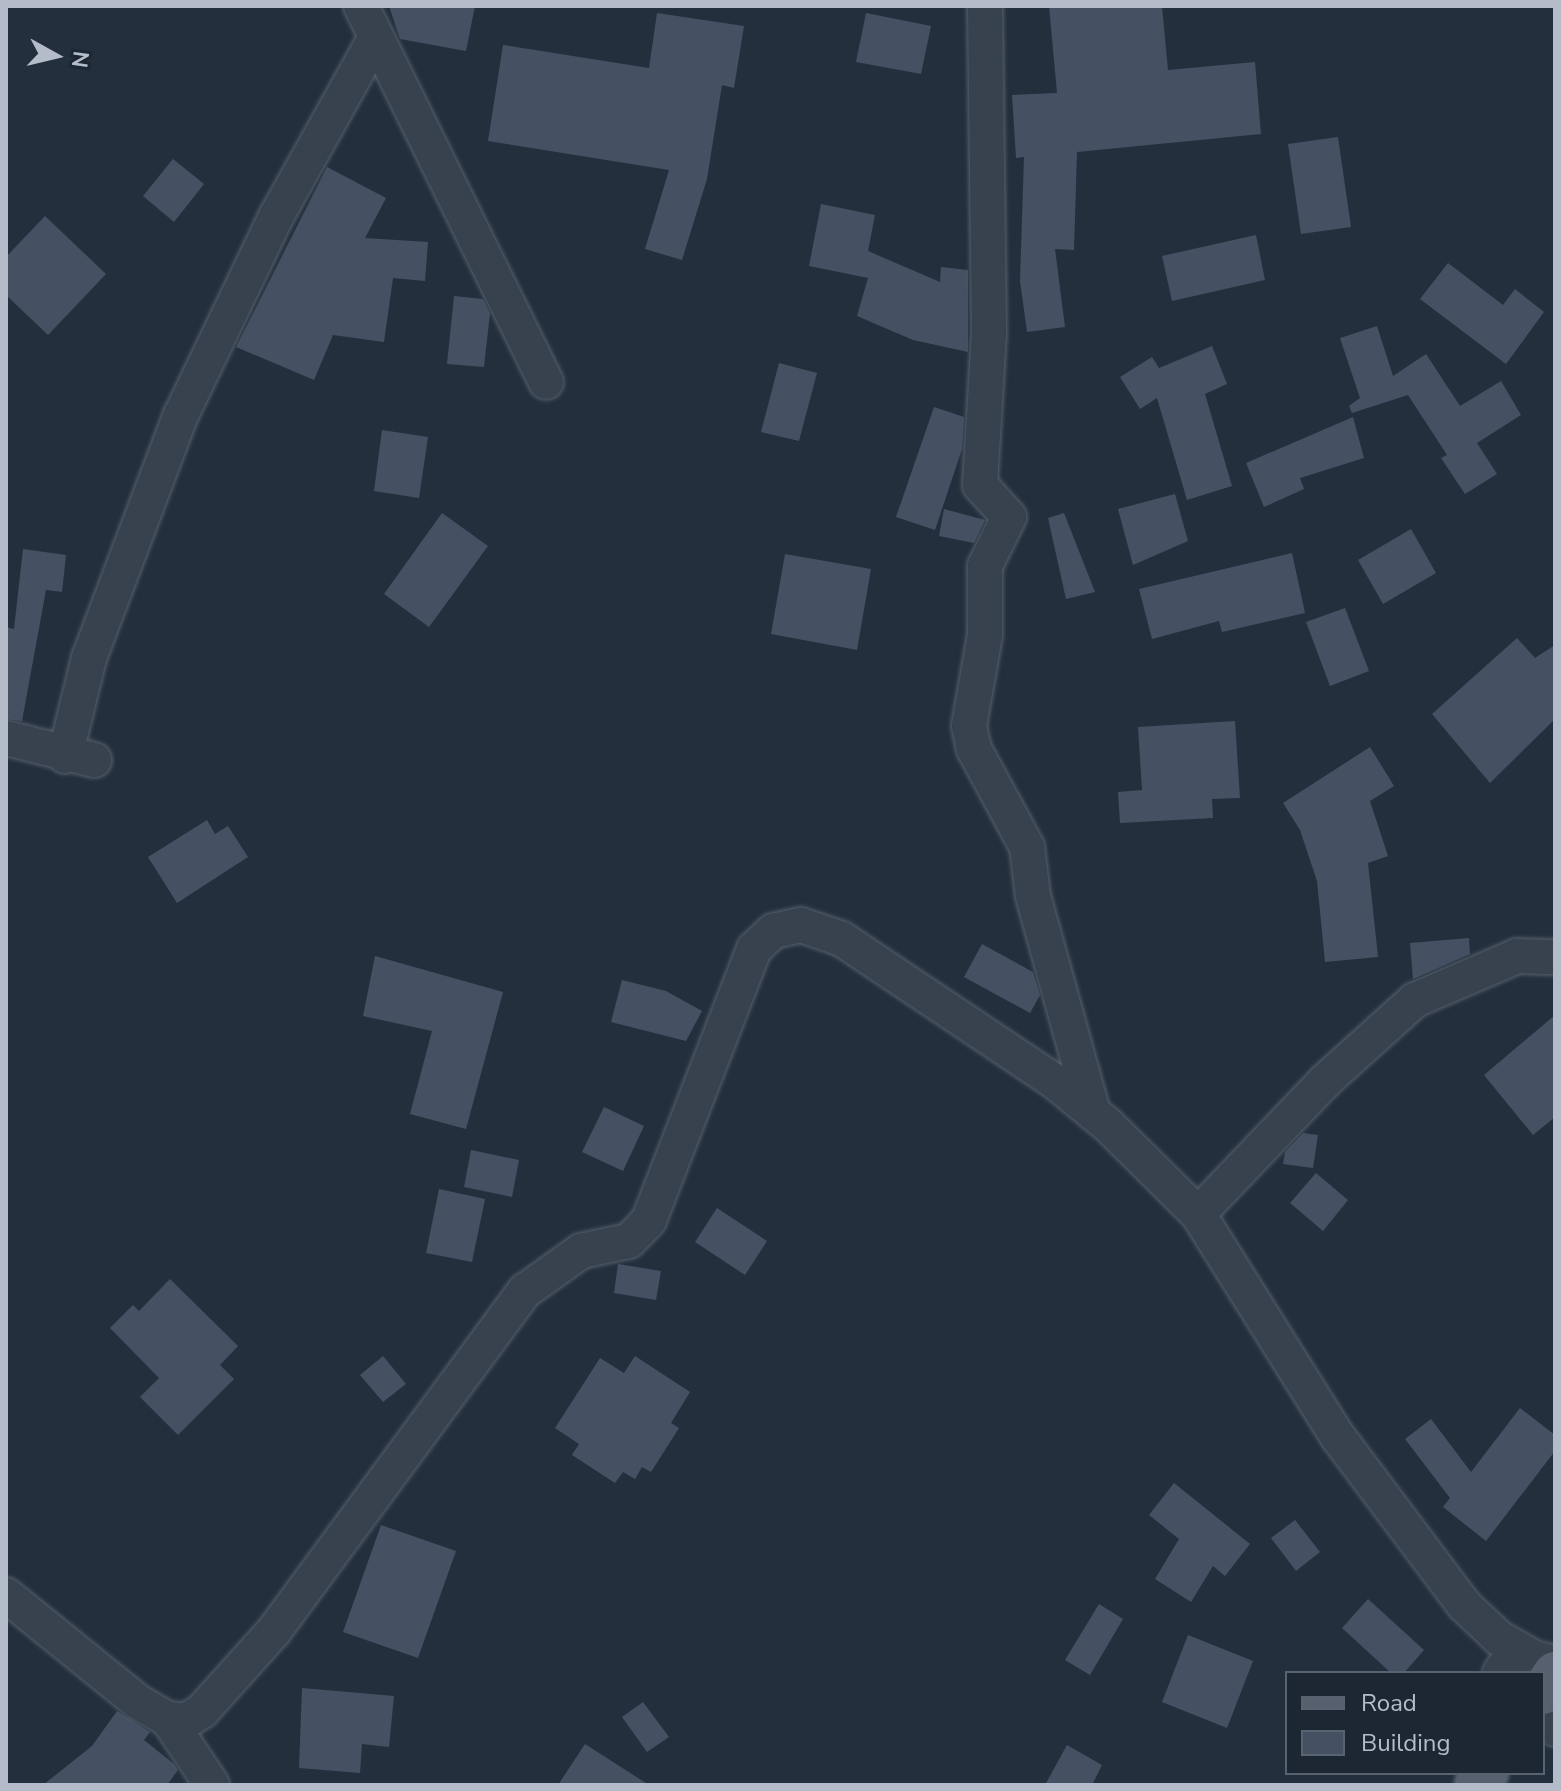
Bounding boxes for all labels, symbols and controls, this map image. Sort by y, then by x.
north arrow [16,16,96,96]
text: N [64,49,96,70]
legend [1285,1671,1545,1775]
text: Road [1361,1687,1417,1719]
text: Building [1361,1727,1451,1759]

